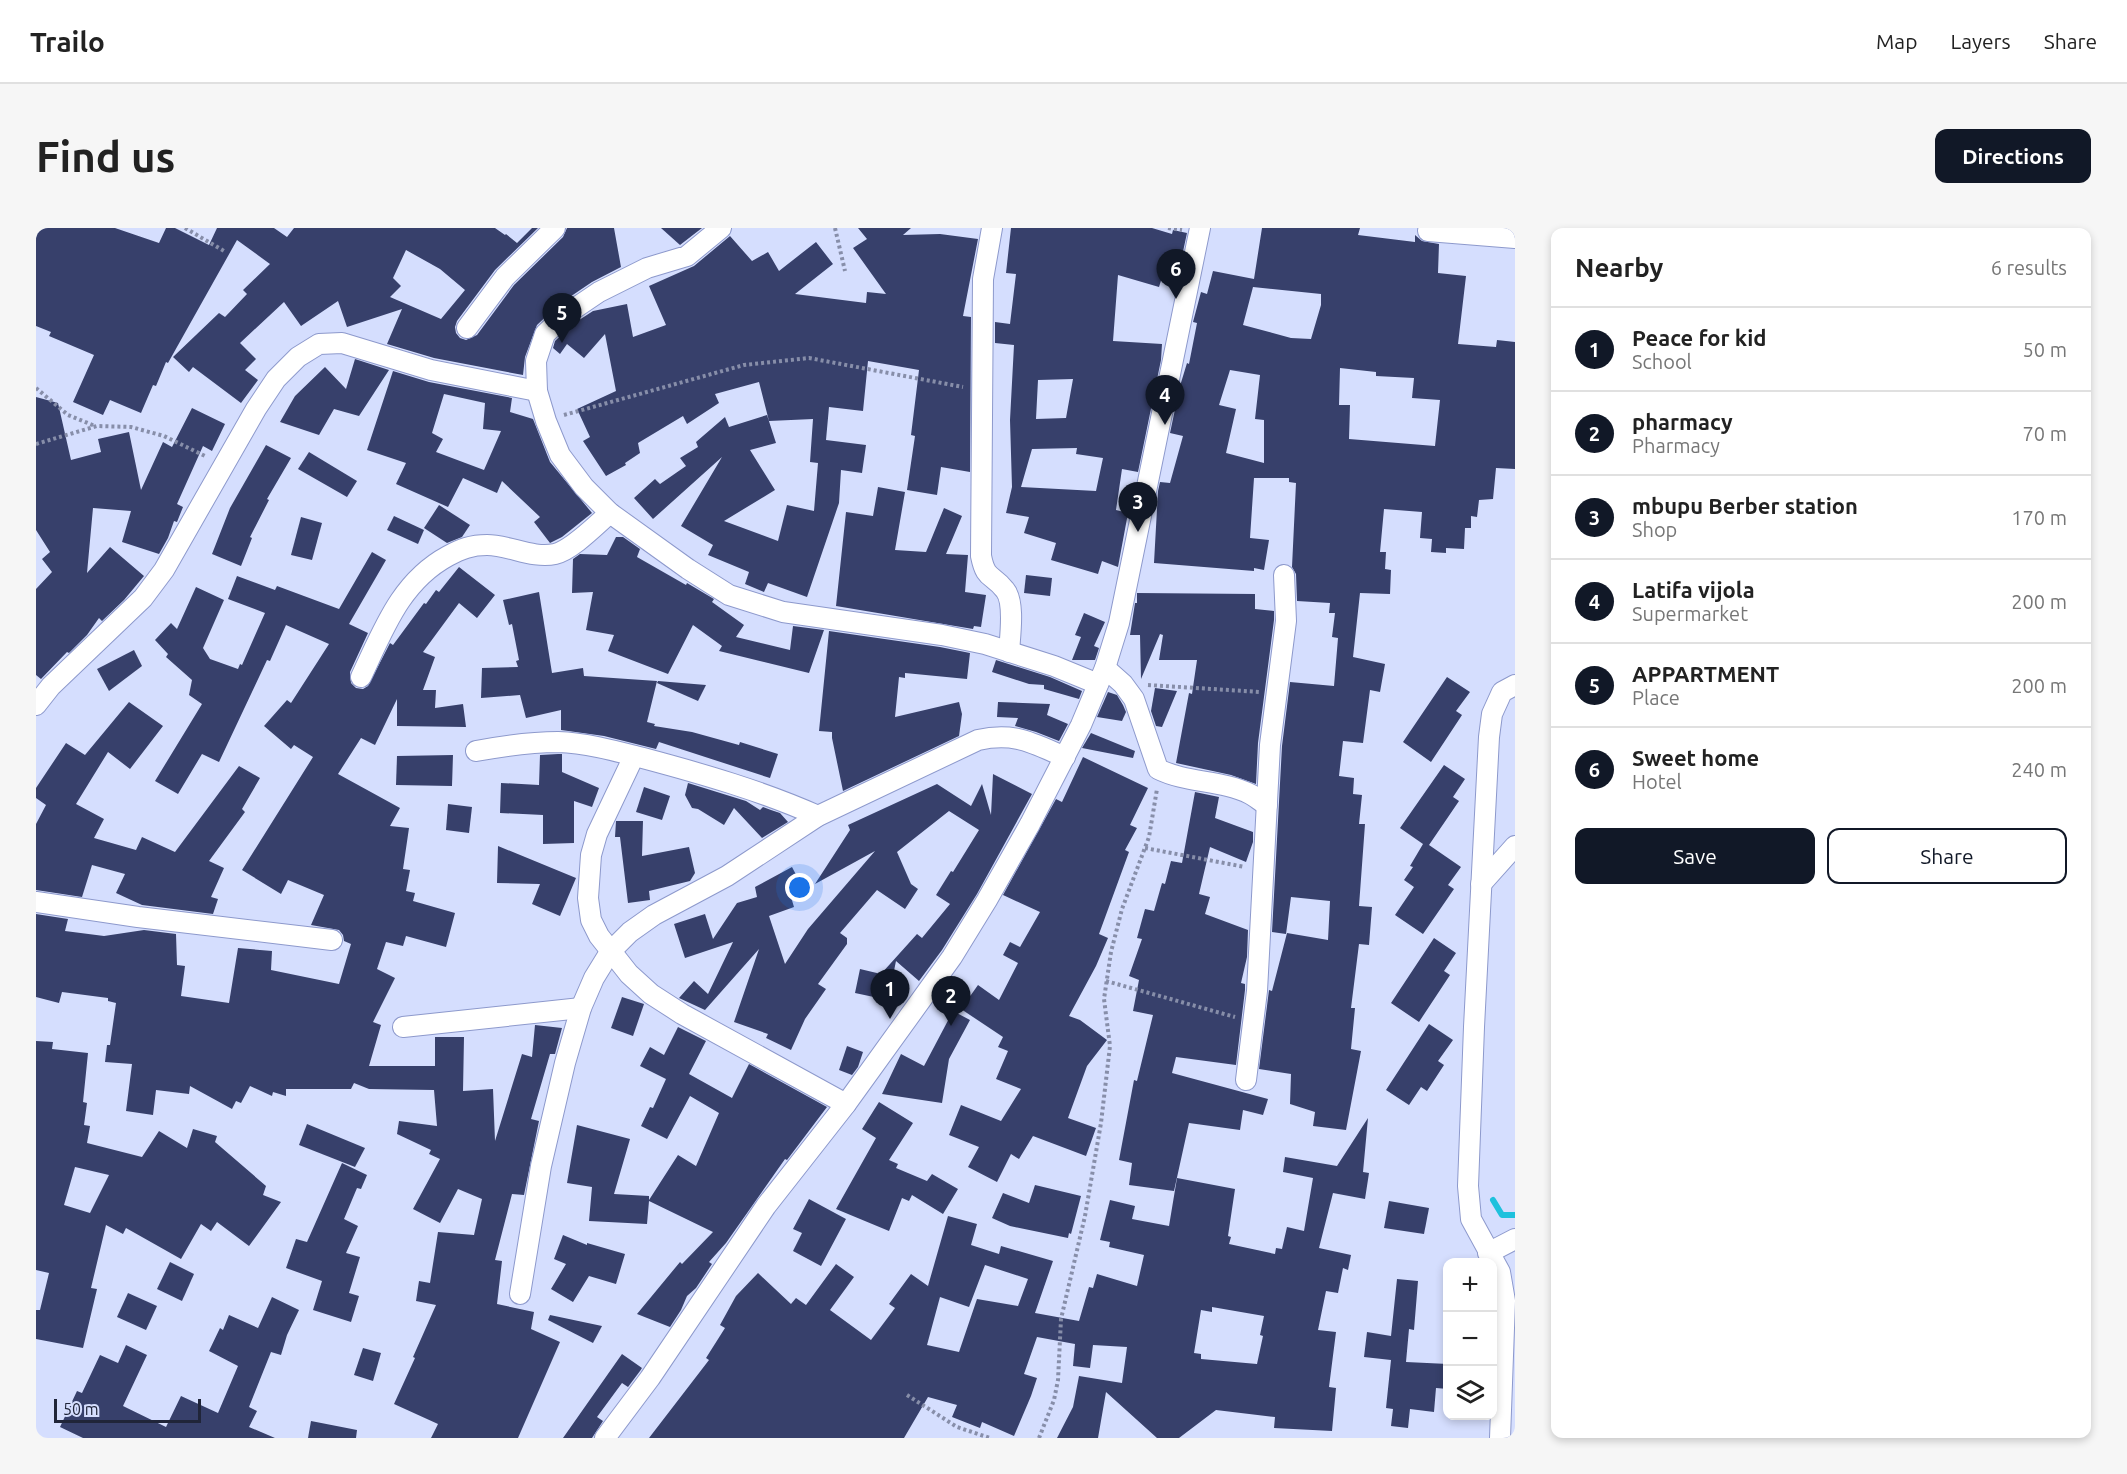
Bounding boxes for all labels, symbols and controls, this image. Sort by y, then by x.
text: Trailo [30,26,105,57]
text: Map [1876,29,1917,53]
text: Layers [1950,29,2011,53]
text: Share [2044,29,2097,53]
button: Directions [1935,129,2091,183]
text: Find us [36,133,175,180]
pin: 6 [1156,250,1196,299]
text: Nearby [1575,253,1663,282]
text: 6 results [1991,256,2067,279]
pin: 5 [542,294,582,343]
text: Peace for kid [1632,325,1767,350]
text: 1 [1589,338,1600,361]
text: 50 m [2023,338,2067,361]
text: School [1632,350,1692,373]
pin: 4 [1146,376,1184,425]
text: pharmacy [1632,409,1733,434]
text: 2 [1589,422,1600,445]
text: 70 m [2023,422,2067,445]
text: Pharmacy [1632,434,1720,457]
pin: 3 [1118,482,1158,532]
text: mbupu Berber station [1632,493,1858,518]
text: 3 [1589,506,1600,529]
text: 170 m [2011,506,2067,529]
text: Shop [1632,518,1677,541]
text: Latifa vijola [1632,577,1755,602]
text: 4 [1589,590,1600,613]
text: 200 m [2011,590,2067,613]
text: Supermarket [1632,602,1748,625]
text: APPARTMENT [1632,661,1779,686]
text: 5 [1589,674,1600,697]
text: 200 m [2011,674,2067,697]
text: Place [1632,686,1680,709]
text: Sweet home [1632,745,1759,770]
text: 6 [1589,758,1600,781]
text: 240 m [2011,758,2067,781]
text: Hotel [1632,770,1682,793]
button: Save [1575,828,1815,884]
button: Share [1827,828,2067,884]
your location [785,873,814,902]
pin: 1 [870,970,910,1019]
pin: 2 [932,976,970,1026]
map controls [1443,1258,1497,1420]
button: + [1443,1258,1497,1312]
button: − [1443,1312,1497,1366]
button: layers [1443,1366,1497,1420]
scale bar [54,1396,201,1424]
text: 50 m [63,1400,99,1418]

